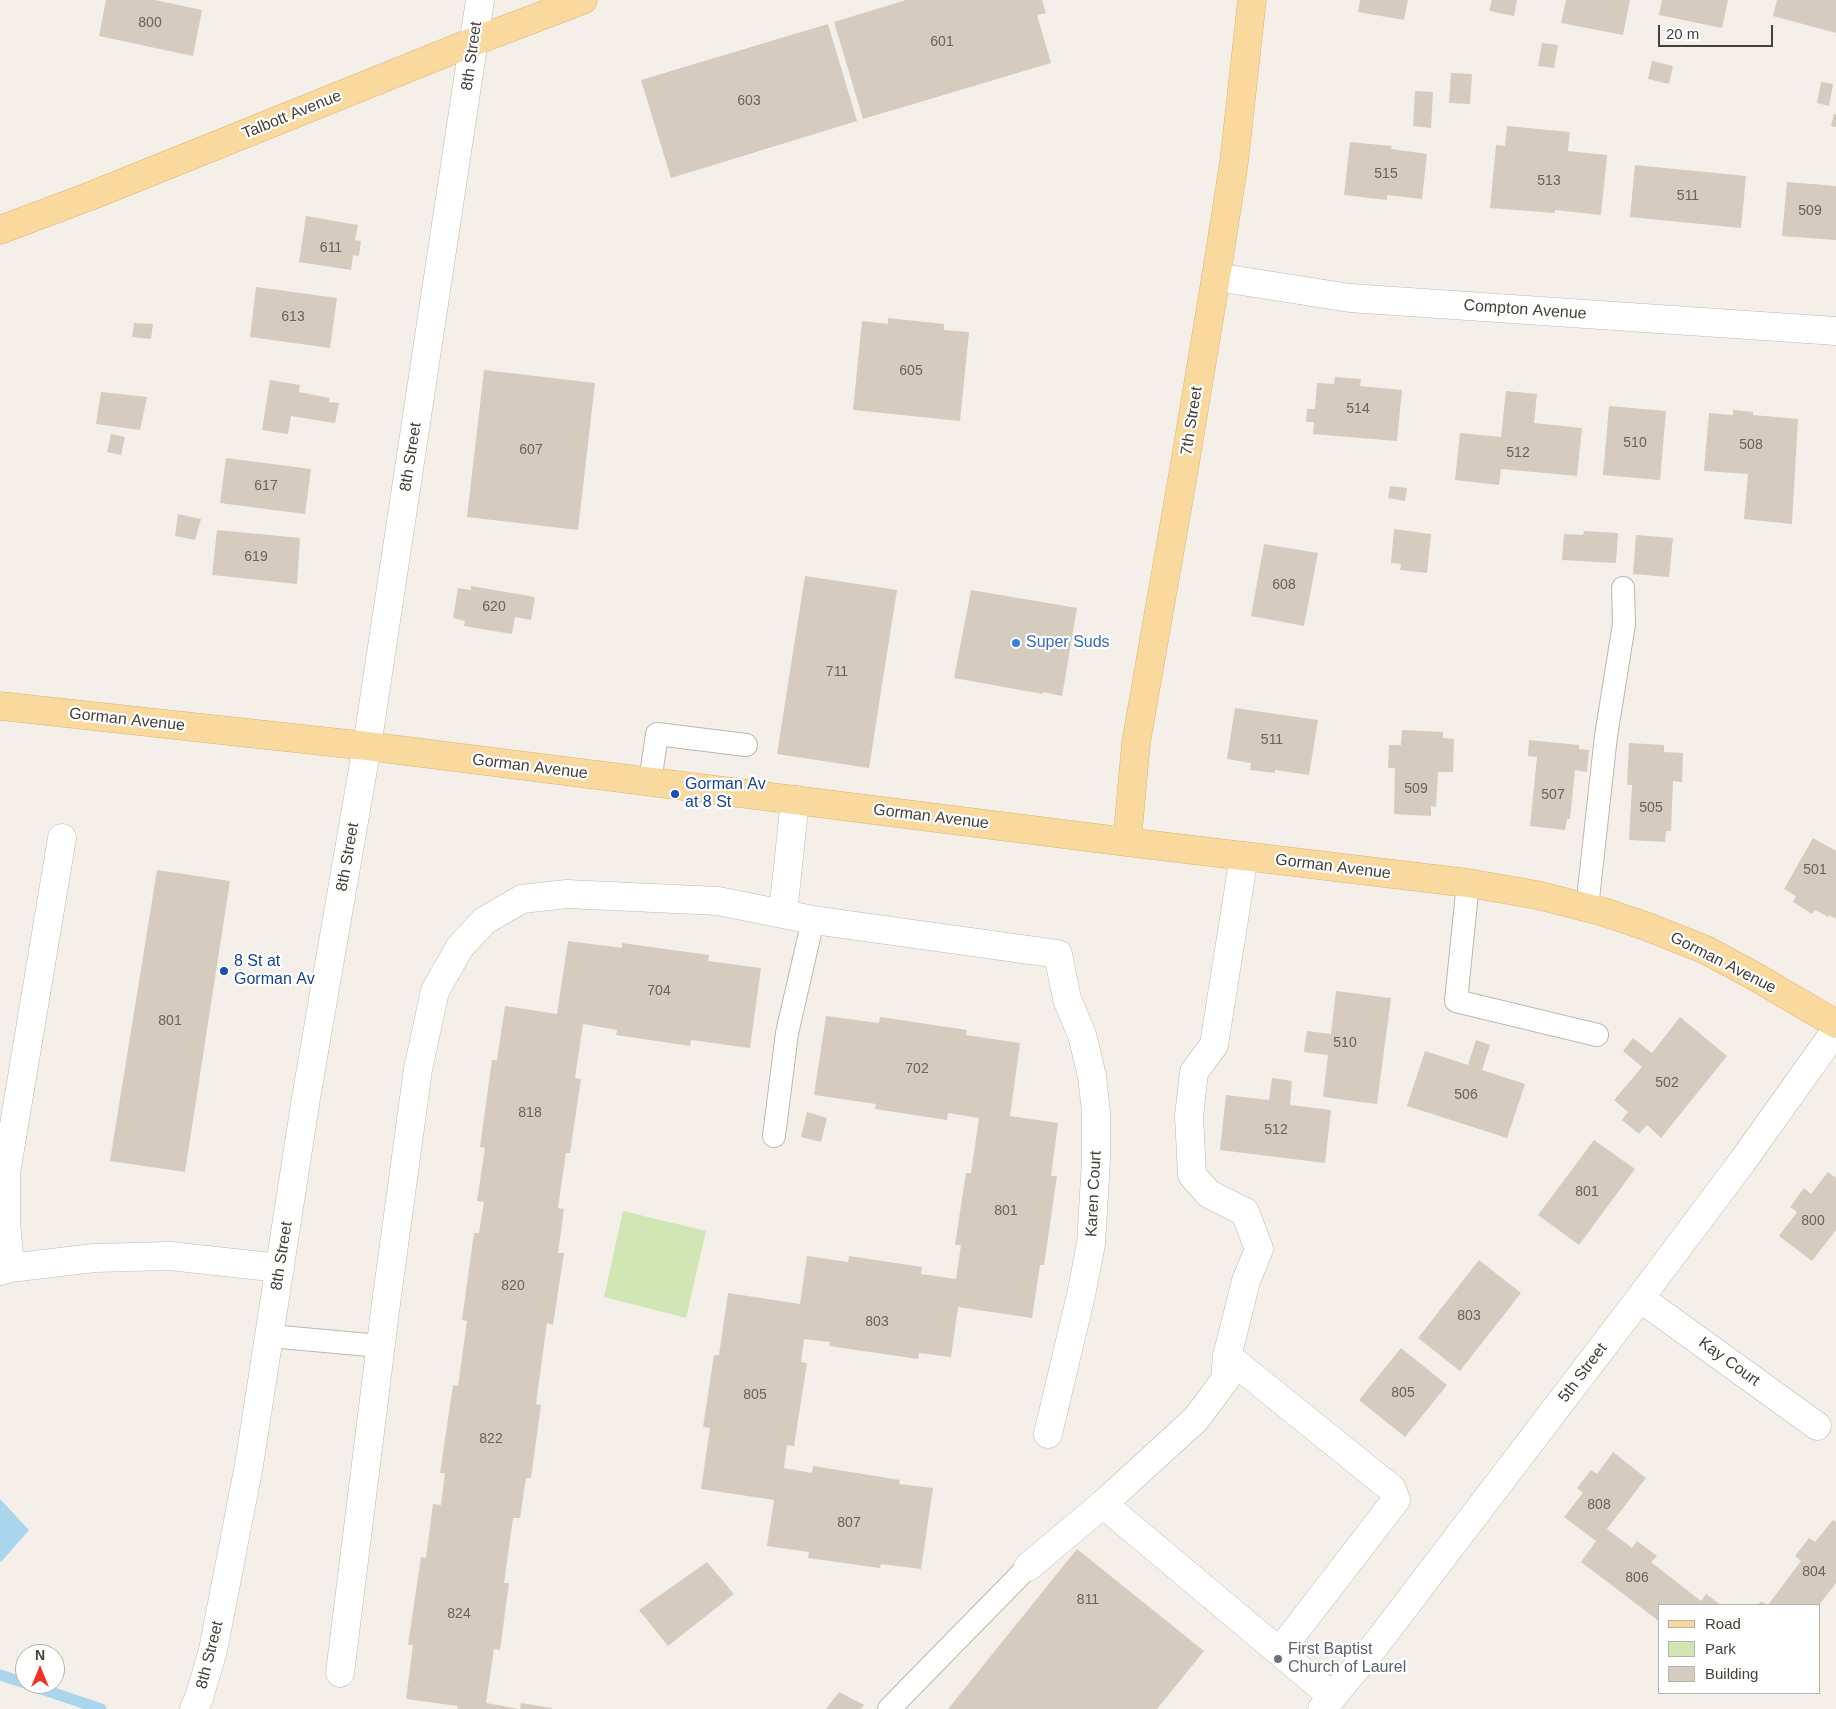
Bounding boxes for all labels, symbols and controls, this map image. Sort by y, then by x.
house number: 800 [138,15,162,31]
scale bar [1661,15,1776,47]
street label: 8th Street [458,20,486,92]
text: 20 m [1666,25,1699,42]
house number: 601 [930,34,954,50]
street label: Talbott Avenue [239,86,345,144]
house number: 603 [737,93,761,109]
house number: 515 [1374,166,1398,182]
house number: 513 [1537,173,1561,189]
house number: 511 [1677,188,1699,204]
house number: 509 [1798,203,1822,219]
house number: 611 [320,240,342,256]
street label: Compton Avenue [1463,296,1587,324]
house number: 613 [281,309,305,325]
house number: 605 [899,363,923,379]
street label: 7th Street [1177,385,1207,457]
house number: 514 [1346,401,1370,417]
street label: 8th Street [396,421,426,493]
house number: 510 [1623,435,1647,451]
house number: 508 [1739,437,1763,453]
house number: 607 [519,442,543,458]
house number: 512 [1506,445,1530,461]
house number: 617 [254,478,278,494]
house number: 619 [244,549,268,565]
house number: 608 [1272,577,1296,593]
house number: 620 [482,599,506,615]
place label: Super Suds [1026,633,1110,653]
marker: Super Suds [1010,637,1022,649]
house number: 711 [826,664,848,680]
street label: Gorman Avenue [68,704,186,736]
house number: 511 [1261,732,1283,748]
street label: Gorman Avenue [471,750,589,784]
place label: Gorman Av at 8 St [685,775,766,813]
house number: 509 [1404,781,1428,797]
house number: 507 [1541,787,1565,803]
marker: Gorman Av at 8 St [669,788,681,800]
street label: Gorman Avenue [872,800,990,834]
house number: 505 [1639,800,1663,816]
street label: 8th Street [333,821,363,893]
street label: Gorman Avenue [1274,850,1392,884]
house number: 501 [1803,862,1827,878]
street label: Gorman Avenue [1667,928,1779,998]
place label: 8 St at Gorman Av [234,952,315,990]
marker: 8 St at Gorman Av [218,965,230,977]
house number: 704 [647,983,671,999]
house number: 801 [158,1013,182,1029]
house number: 510 [1333,1035,1357,1051]
house number: 702 [905,1061,929,1077]
house number: 502 [1655,1075,1679,1091]
house number: 506 [1454,1087,1478,1103]
house number: 818 [518,1105,542,1121]
house number: 512 [1264,1122,1288,1138]
street label: Karen Court [1082,1150,1106,1238]
house number: 801 [1575,1184,1599,1200]
house number: 801 [994,1203,1018,1219]
house number: 800 [1801,1213,1825,1229]
street label: 8th Street [267,1220,297,1292]
house number: 820 [501,1278,525,1294]
house number: 803 [1457,1308,1481,1324]
house number: 803 [865,1314,889,1330]
street label: Kay Court [1695,1333,1763,1391]
street label: 5th Street [1554,1340,1612,1406]
house number: 805 [1391,1385,1415,1401]
house number: 805 [743,1387,767,1403]
house number: 822 [479,1431,503,1447]
house number: 808 [1587,1497,1611,1513]
house number: 807 [837,1515,861,1531]
house number: 804 [1802,1564,1826,1580]
house number: 806 [1625,1570,1649,1586]
house number: 811 [1077,1592,1099,1608]
legend [1658,1604,1821,1694]
house number: 824 [447,1606,471,1622]
text: Road [1705,1615,1741,1632]
street label: 8th Street [192,1619,228,1691]
place label: First Baptist Church of Laurel [1288,1640,1406,1678]
text: Park [1705,1640,1736,1657]
north arrow [15,1644,65,1694]
text: N [35,1647,45,1663]
marker: First Baptist Church of Laurel [1272,1653,1284,1665]
text: Building [1705,1665,1758,1682]

